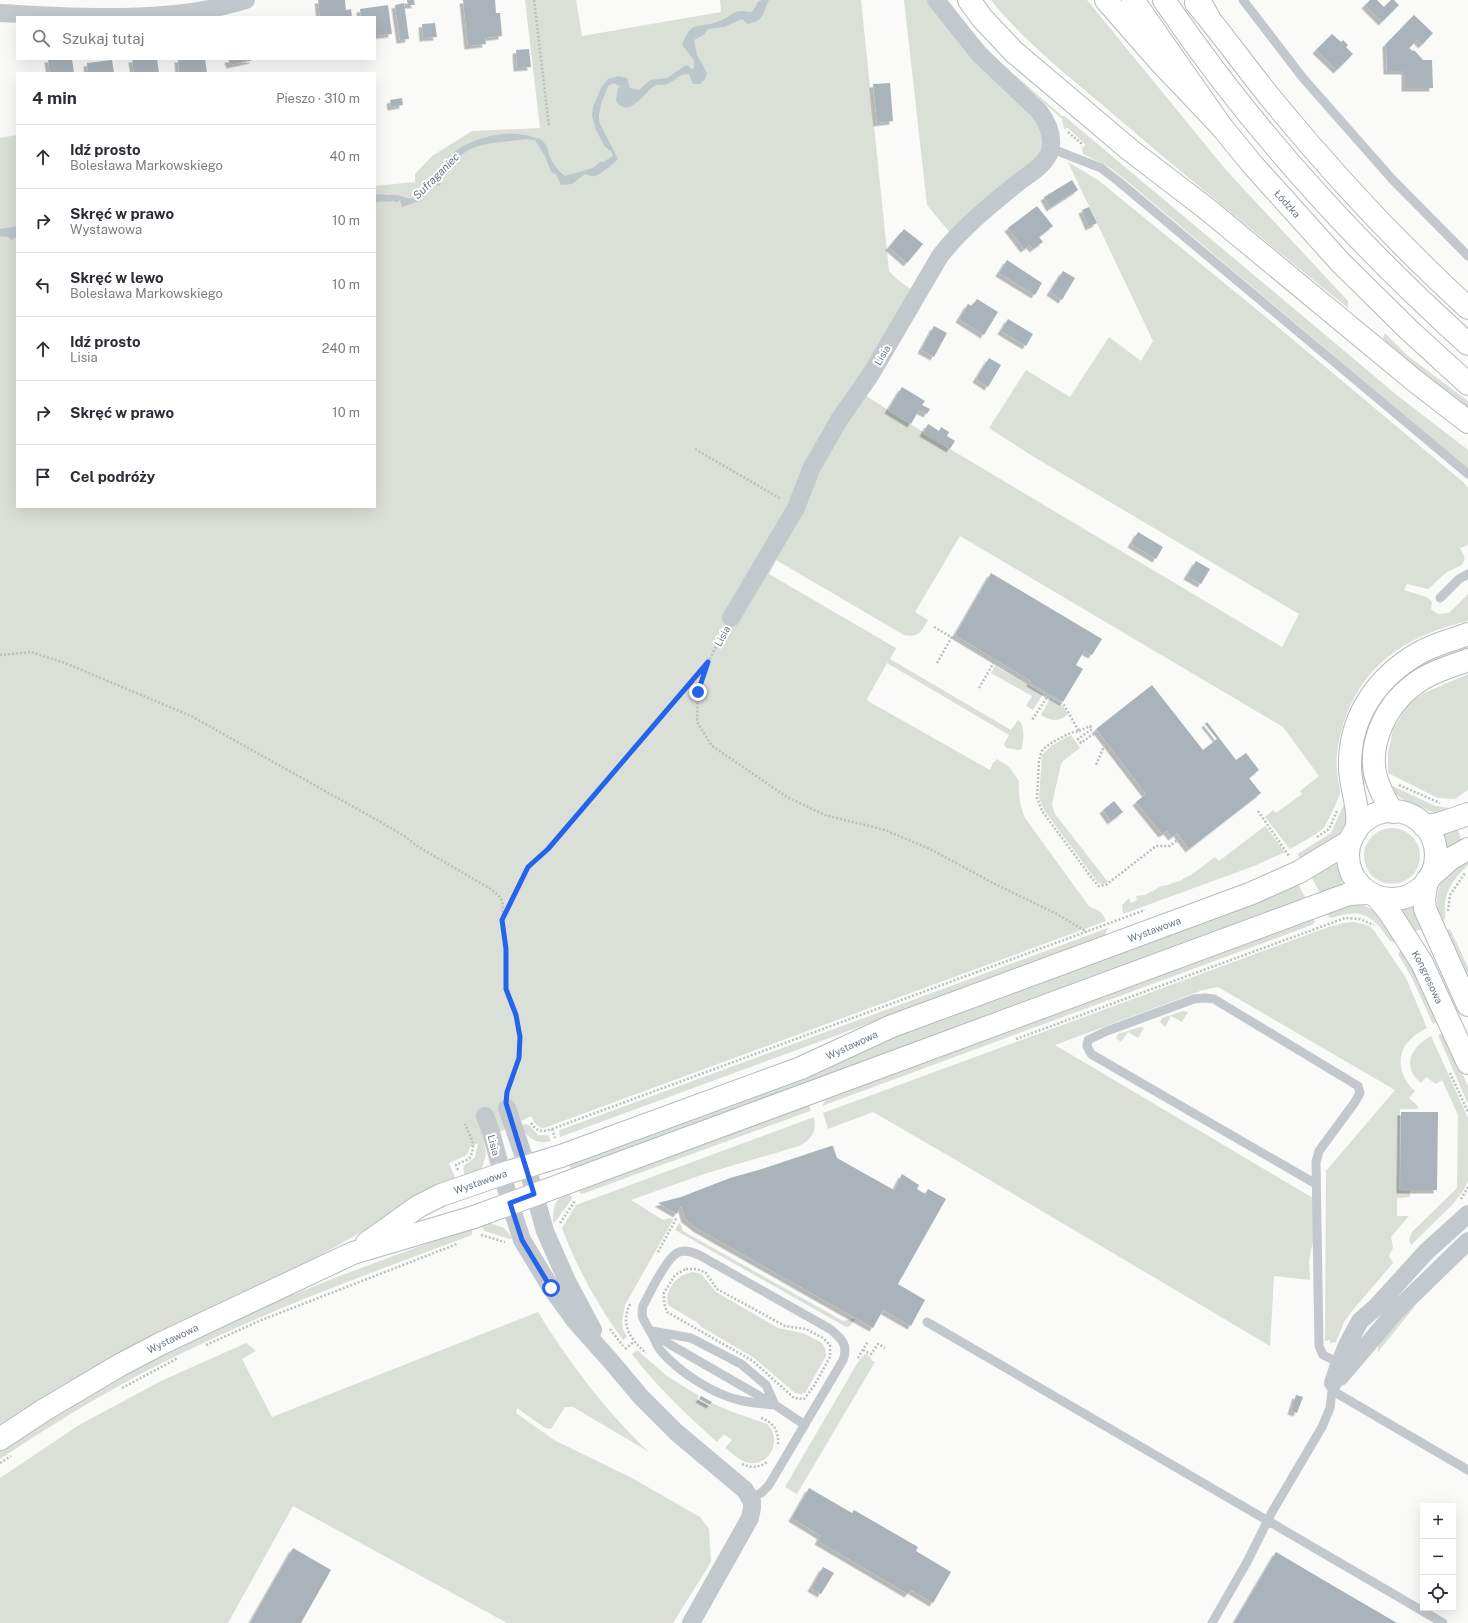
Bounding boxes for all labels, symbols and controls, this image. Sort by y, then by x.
search box [16,16,376,60]
icon: search [30,27,52,49]
text: Szukaj tutaj [62,30,145,47]
text: 4 min [32,88,77,108]
text: Pieszo · 310 m [276,91,360,106]
text: Idź prosto [70,141,141,158]
icon: ahead [32,146,54,168]
text: 40 m [329,149,360,164]
water label: Sufraganiec [410,150,462,202]
text: Bolesława Markowskiego [70,158,223,173]
street label: Łódzka [1272,187,1303,220]
text: Skręć w prawo [70,205,174,222]
icon: right [32,210,54,232]
text: 10 m [332,213,360,228]
text: Wystawowa [70,222,142,237]
text: Skręć w lewo [70,269,164,286]
icon: left [32,274,54,296]
text: 10 m [332,277,360,292]
text: Bolesława Markowskiego [70,286,223,301]
text: Idź prosto [70,333,141,350]
icon: ahead [32,338,54,360]
text: 240 m [322,341,360,356]
street label: Lisia [871,343,893,367]
text: Lisia [70,350,98,365]
icon: right [32,402,54,424]
text: Skręć w prawo [70,404,174,421]
text: 10 m [332,405,360,420]
icon: arrive [32,466,54,488]
text: Cel podróży [70,468,155,485]
street label: Lisia [712,624,732,648]
route end [689,683,707,701]
street label: Wystawowa [1126,914,1182,944]
street label: Kongresowa [1410,948,1446,1005]
street label: Wystawowa [824,1028,879,1062]
street label: Lisia [485,1133,503,1157]
street label: Wystawowa [452,1167,508,1196]
route start [542,1279,560,1297]
street label: Wystawowa [145,1321,200,1356]
map controls [1420,1503,1456,1611]
button: + [1420,1503,1456,1539]
button: − [1420,1539,1456,1575]
button: locate [1420,1575,1456,1611]

